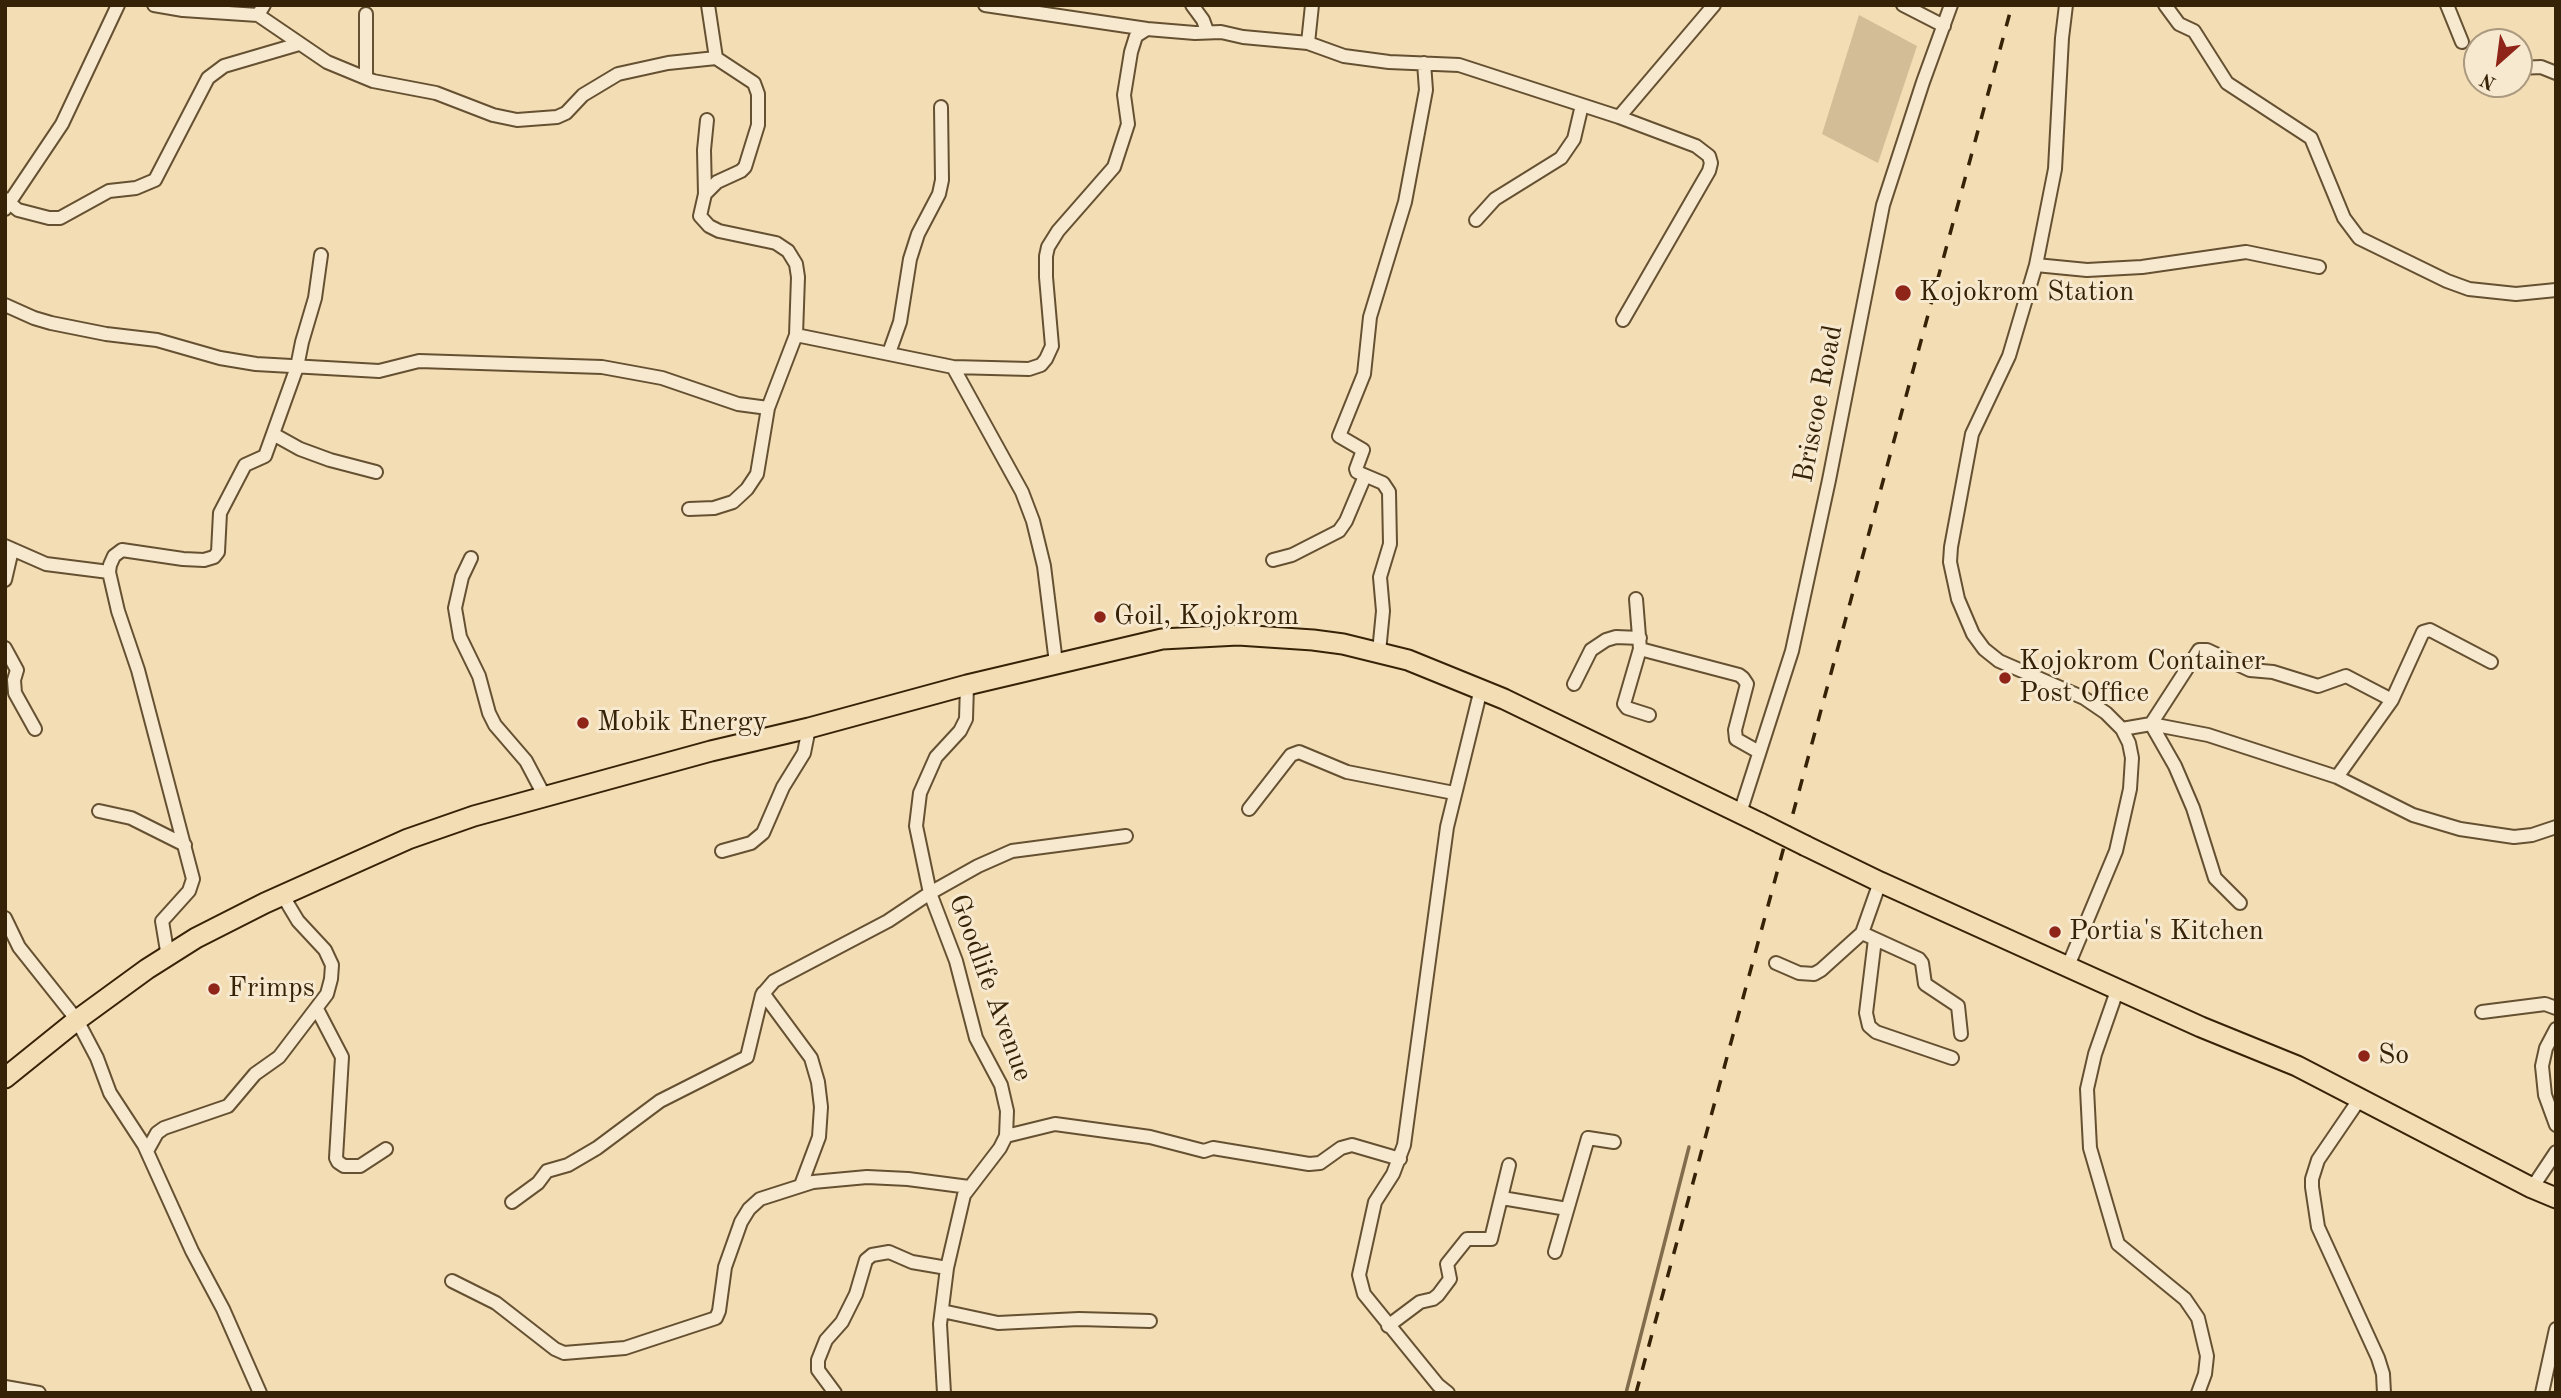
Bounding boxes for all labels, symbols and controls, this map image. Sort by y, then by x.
north arrow [2463,28,2533,98]
text: N [2478,68,2500,92]
place label: Kojokrom Station [1919,276,2134,310]
marker: Kojokrom Station [1893,283,1913,303]
street label: Briscoe Road [1787,322,1851,486]
place label: Goil, Kojokrom [1114,600,1299,634]
marker: Goil, Kojokrom [1092,609,1108,625]
place label: Kojokrom Container Post Office [2019,645,2265,711]
marker: Kojokrom Container Post Office [1997,670,2013,686]
place label: Mobik Energy [597,706,767,740]
marker: Mobik Energy [575,715,591,731]
street label: Goodlife Avenue [941,890,1039,1086]
place label: Portia's Kitchen [2069,915,2264,949]
marker: Portia's Kitchen [2047,924,2063,940]
place label: Frimps [228,972,315,1006]
marker: Frimps [206,981,222,997]
place label: So [2378,1039,2409,1073]
marker: So [2356,1048,2372,1064]

